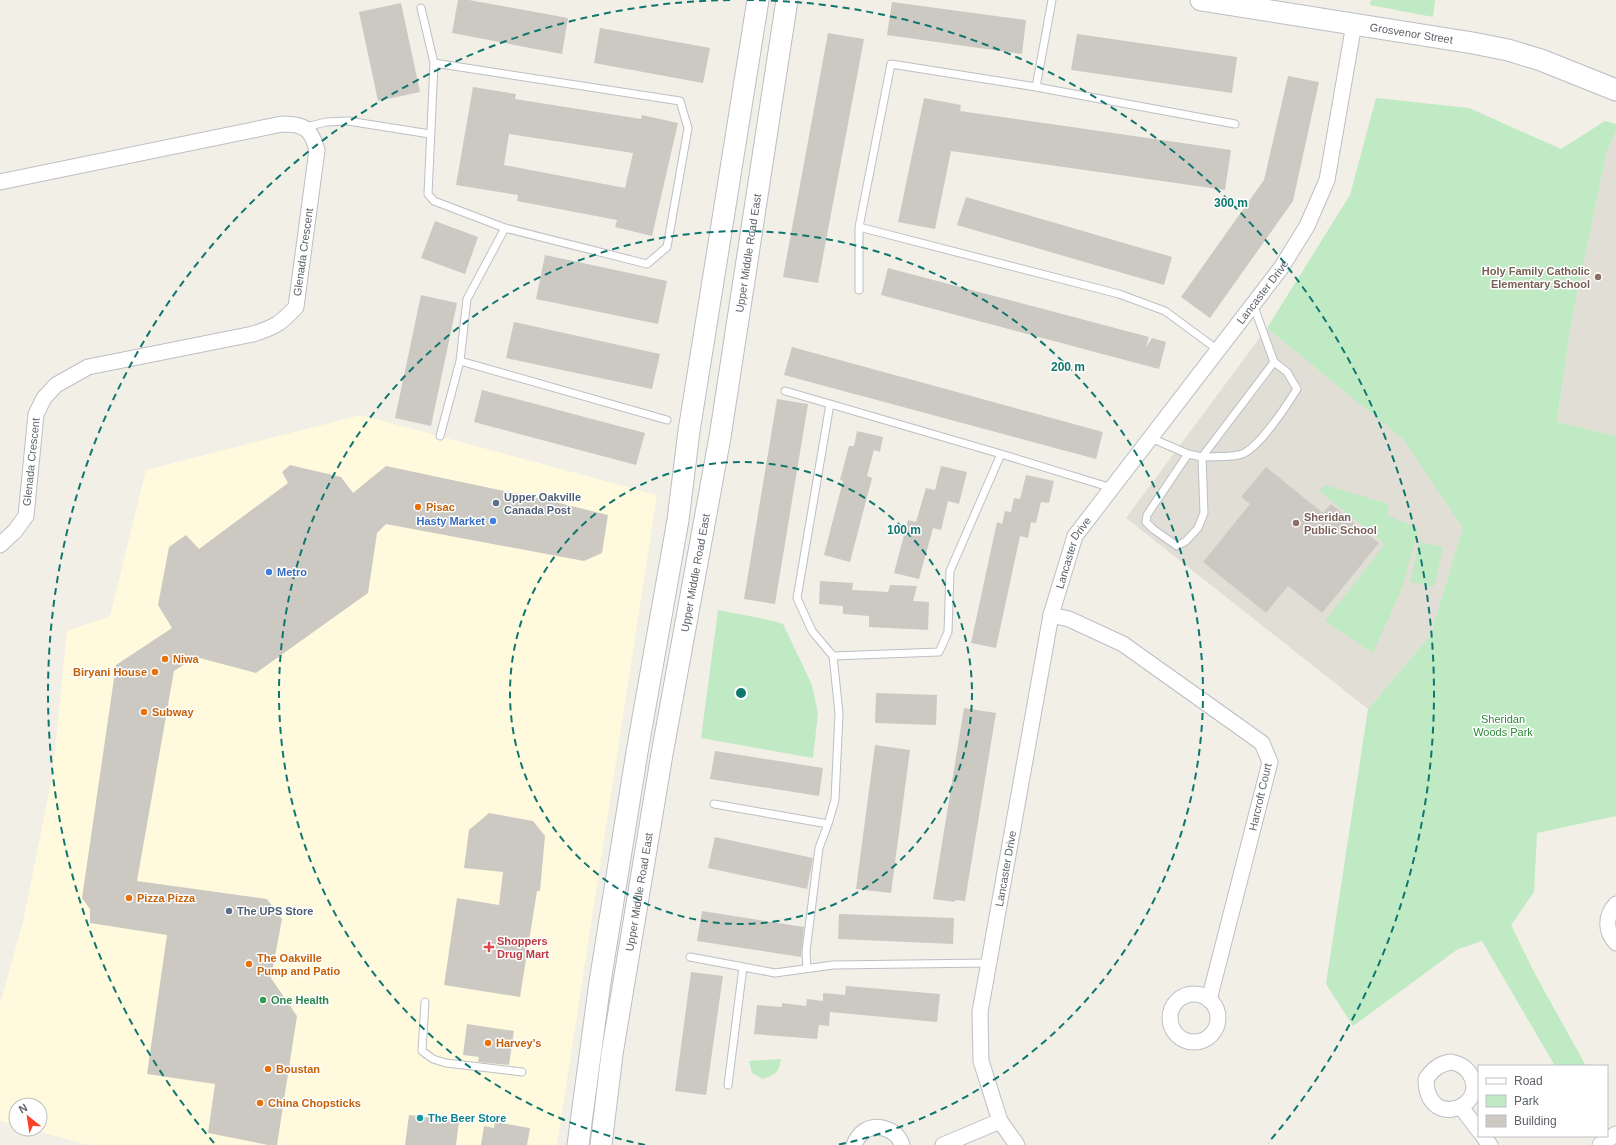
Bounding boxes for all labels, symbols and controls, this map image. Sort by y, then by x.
street label: Grosvenor Street [1369,21,1454,46]
street label: Upper Middle Road East [733,193,763,313]
text: 300 m [1214,196,1248,210]
street label: Glenada Crescent [291,207,315,297]
street label: Lancaster Drive [1234,258,1290,326]
place label: Holy Family Catholic Elementary School [1482,265,1590,290]
marker: Holy Family Catholic Elementary School [1593,272,1603,282]
text: 200 m [1051,360,1085,374]
street label: Glenada Crescent [20,417,42,507]
place label: Upper Oakville Canada Post [504,491,581,516]
marker: Upper Oakville Canada Post [491,498,501,508]
place label: Pisac [426,501,455,513]
marker: Pisac [413,502,423,512]
place label: Sheridan Public School [1304,511,1377,536]
street label: Upper Middle Road East [678,513,712,633]
place label: Hasty Market [417,515,485,527]
street label: Lancaster Drive [1053,515,1093,590]
marker: Hasty Market [488,516,498,526]
marker: Sheridan Public School [1291,518,1301,528]
text: 100 m [887,523,921,537]
place label: Metro [277,566,307,578]
marker: Metro [264,567,274,577]
place label: Niwa [173,653,200,665]
marker: Niwa [160,654,170,664]
place label: Biryani House [73,666,147,678]
marker: Biryani House [150,667,160,677]
centre of rings [734,686,748,700]
place label: Subway [152,706,194,718]
marker: Subway [139,707,149,717]
park label: Sheridan Woods Park [1473,713,1533,738]
street label: Harcroft Court [1246,762,1274,832]
street label: Lancaster Drive [993,830,1018,908]
street label: Upper Middle Road East [623,832,655,952]
place label: Pizza Pizza [137,892,196,904]
marker: Pizza Pizza [124,893,134,903]
place label: The UPS Store [237,905,313,917]
marker: The UPS Store [224,906,234,916]
place label: Shoppers Drug Mart [497,935,549,960]
marker: Shoppers Drug Mart [484,942,494,952]
place label: The Oakville Pump and Patio [257,952,340,977]
marker: The Oakville Pump and Patio [244,959,254,969]
place label: One Health [271,994,329,1006]
marker: One Health [258,995,268,1005]
place label: Harvey's [496,1037,541,1049]
marker: Harvey's [483,1038,493,1048]
place label: Boustan [276,1063,320,1075]
marker: Boustan [263,1064,273,1074]
legend [1478,1065,1608,1137]
text: Road [1514,1074,1543,1088]
text: Park [1514,1094,1540,1108]
north arrow [8,1097,48,1137]
place label: China Chopsticks [268,1097,361,1109]
marker: China Chopsticks [255,1098,265,1108]
text: N [17,1101,29,1116]
place label: The Beer Store [428,1112,506,1124]
marker: The Beer Store [415,1113,425,1123]
text: Building [1514,1114,1557,1128]

